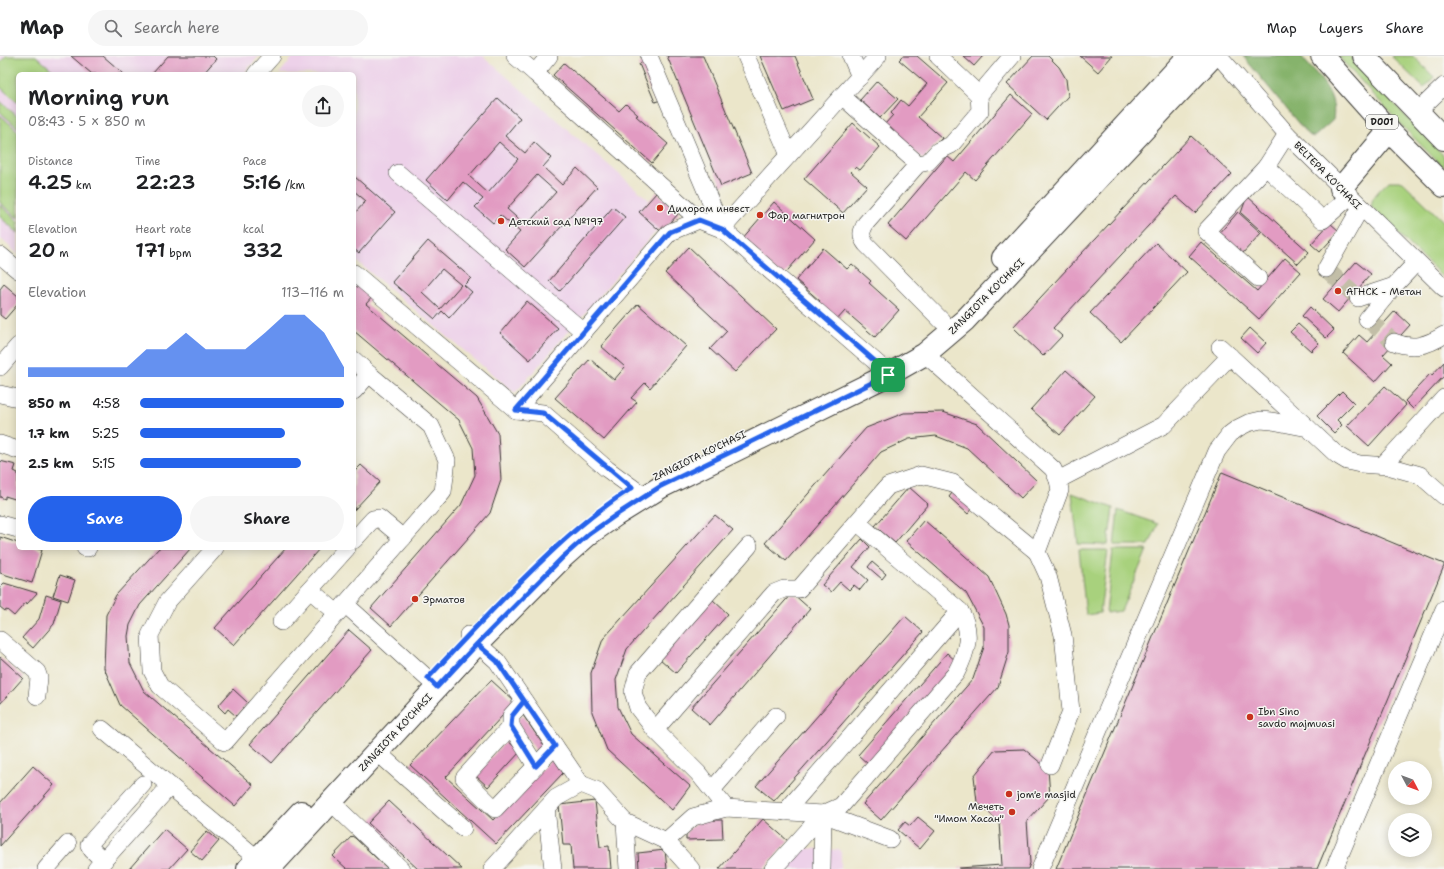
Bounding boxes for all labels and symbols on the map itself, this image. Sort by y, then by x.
road number: D001 [1366,115,1398,129]
street label: BELTEPA KO'CHASI [1291,139,1365,212]
place label: Дилором инвест [668,202,750,215]
marker: Дилором инвест [655,203,665,213]
place label: Фар магнитрон [768,209,845,222]
marker: Фар магнитрон [755,210,765,220]
place label: Детский сад №197 [509,215,603,228]
marker: Детский сад №197 [496,216,506,226]
street label: ZANGIOTA KO'CHASI [946,255,1027,337]
place label: АГНСК - Метан [1346,285,1422,298]
marker: АГНСК - Метан [1333,286,1343,296]
pin [871,358,905,392]
street label: ZANGIOTA KO'CHASI [650,427,748,484]
place label: Эрматов [423,593,465,606]
marker: Эрматов [410,594,420,604]
street label: ZANGIOTA KO'CHASI [356,690,435,774]
place label: Ibn Sino savdo majmuasi [1258,705,1335,730]
marker: Ibn Sino savdo majmuasi [1245,712,1255,722]
north arrow [1388,761,1432,805]
place label: jom'e masjid [1016,788,1076,801]
marker: jom'e masjid [1004,789,1014,799]
place label: Мечеть "Имом Хасан" [934,800,1004,825]
marker: Мечеть "Имом Хасан" [1007,807,1017,817]

